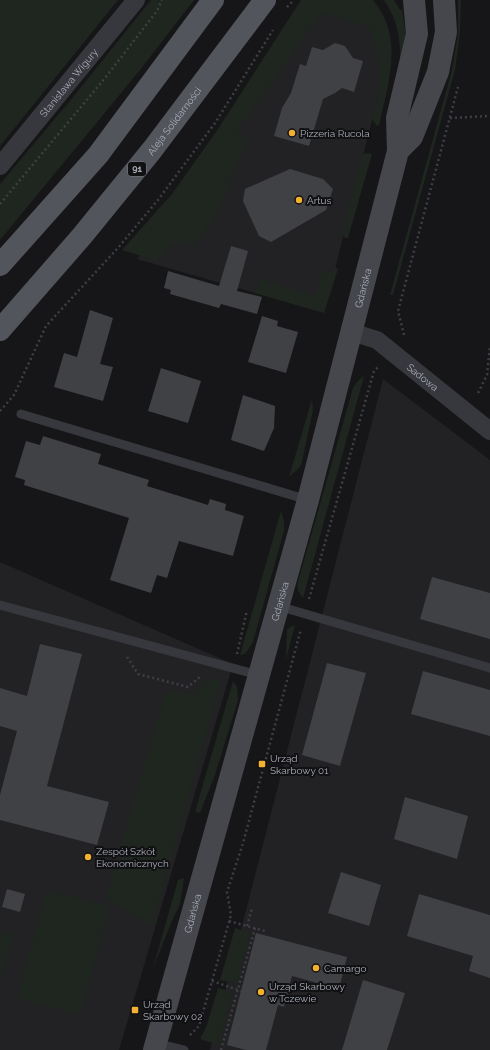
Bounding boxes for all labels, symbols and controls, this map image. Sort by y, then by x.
street label: Stanisława Wigury [37,46,100,119]
street label: Aleja Solidarności [145,85,203,157]
marker: Pizzeria Rucola [287,128,297,138]
place label: Pizzeria Rucola [300,128,370,139]
road number: 91 [128,162,146,176]
marker: Artus [294,195,304,205]
place label: Artus [307,195,332,206]
street label: Gdańska [352,267,373,309]
street label: Sadowa [405,361,441,393]
street label: Gdańska [269,580,290,622]
place label: Urząd Skarbowy 01 [270,753,329,776]
marker: Urząd Skarbowy 01 [257,759,267,769]
place label: Zespół Szkół Ekonomicznych [96,846,169,869]
marker: Zespół Szkół Ekonomicznych [83,852,93,862]
street label: Gdańska [182,892,203,934]
marker: Camargo [311,963,321,973]
place label: Camargo [324,963,366,974]
place label: Urząd Skarbowy w Tczewie [269,981,346,1004]
marker: Urząd Skarbowy w Tczewie [256,987,266,997]
place label: Urząd Skarbowy 02 [143,999,202,1022]
marker: Urząd Skarbowy 02 [130,1005,140,1015]

